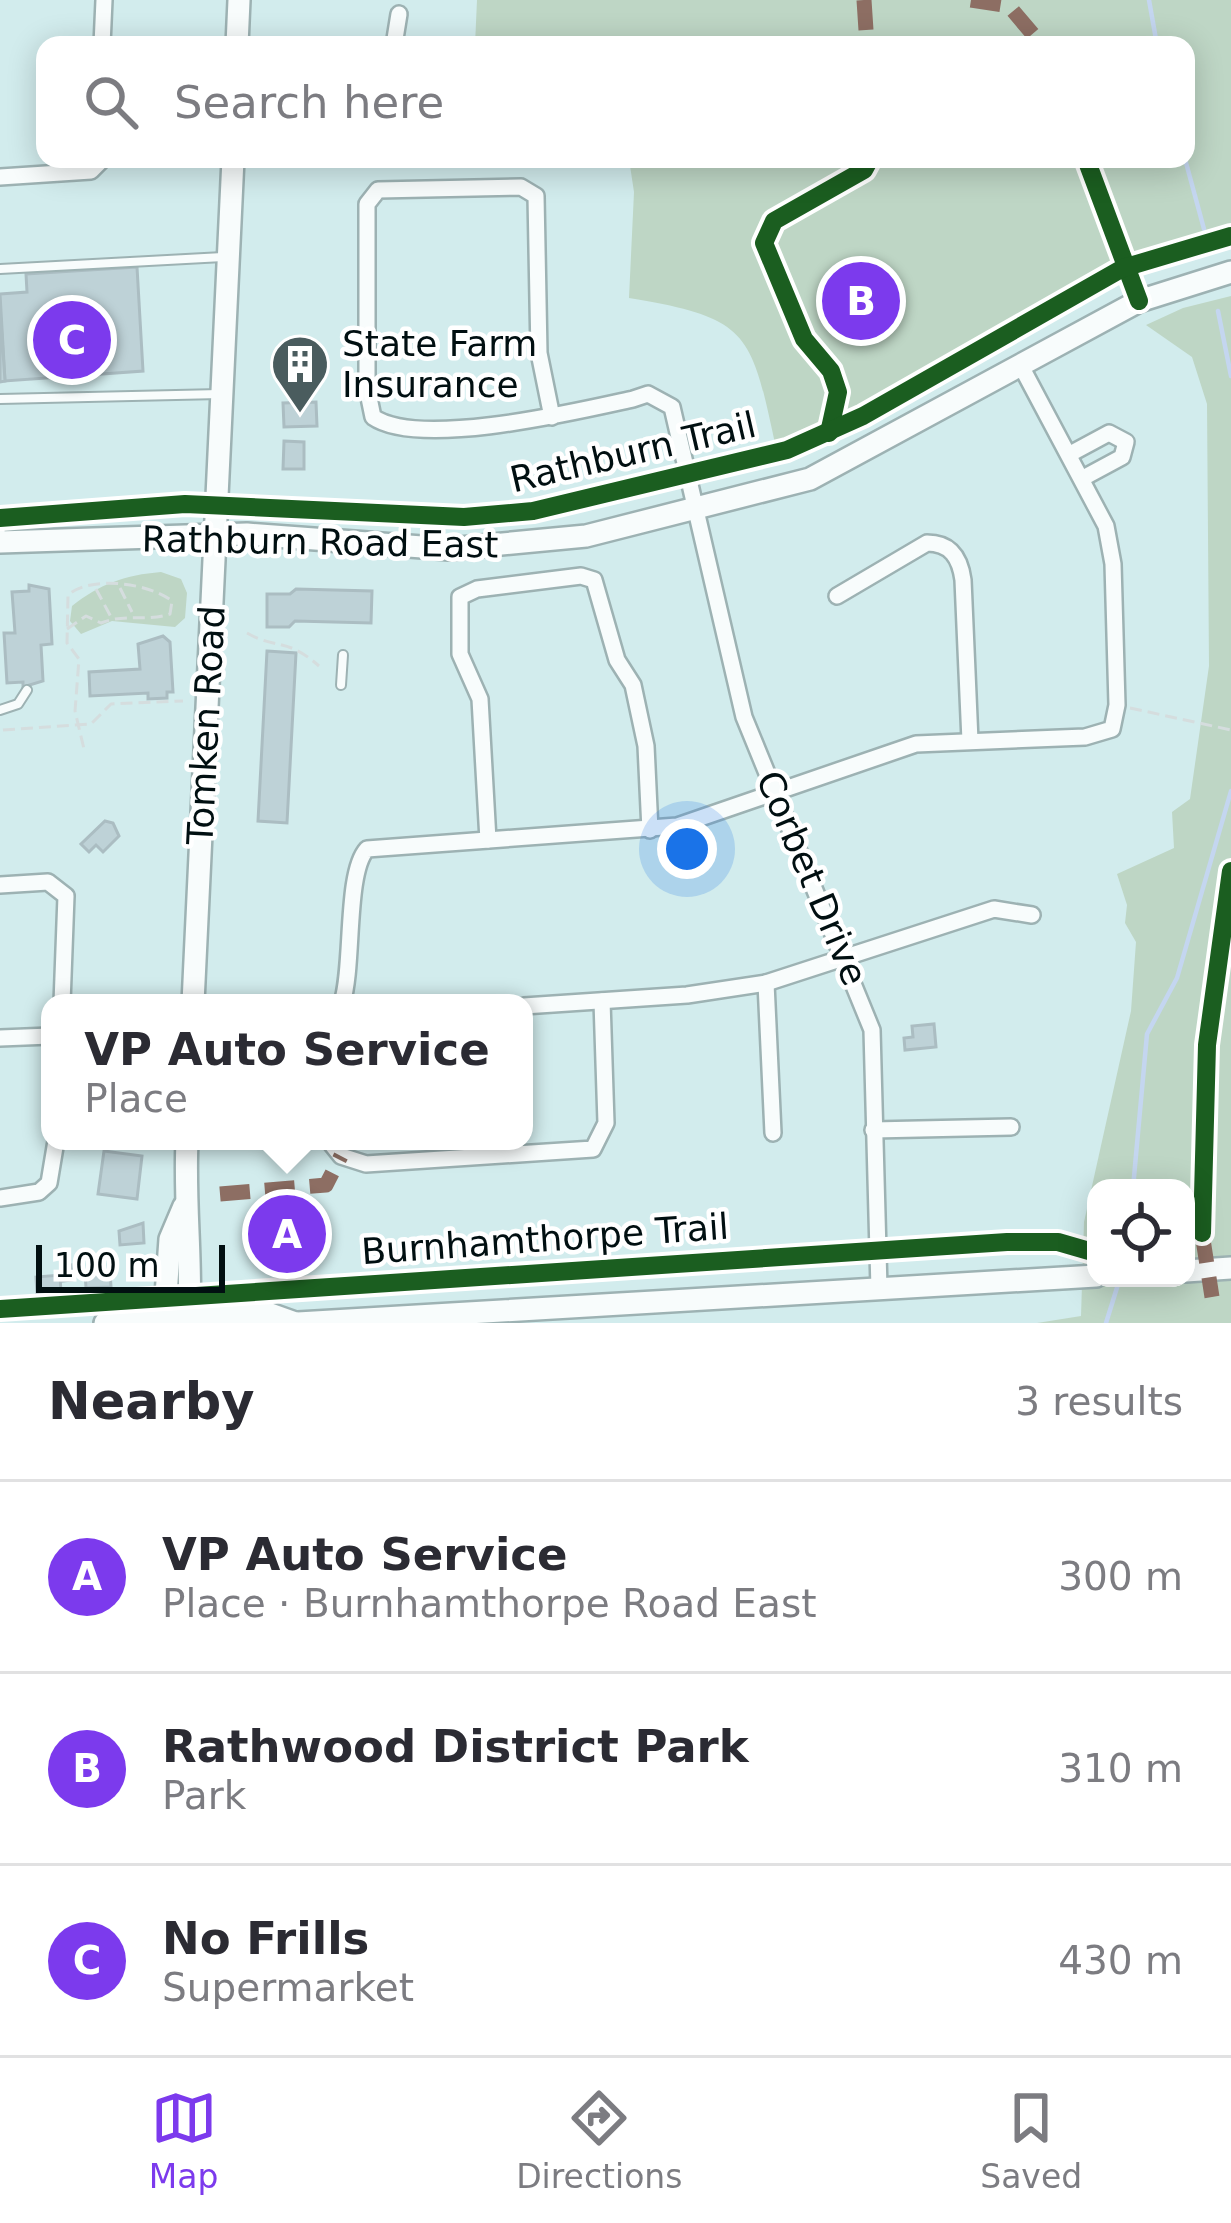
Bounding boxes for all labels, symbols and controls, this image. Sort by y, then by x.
search box [36,36,1195,168]
icon: search [78,69,144,135]
text: Search here [174,76,444,129]
pin: B [822,256,900,346]
pin: C [33,295,111,385]
place label: State Farm Insurance [342,323,537,405]
building icon: State Farm Insurance [269,333,331,415]
street label: Rathburn Trail [506,404,760,500]
street label: Rathburn Road East [141,518,499,566]
street label: Tomken Road [179,604,233,847]
street label: Corbet Drive [748,765,876,991]
your location [657,819,717,879]
popup [41,994,533,1150]
text: VP Auto Service [84,1023,490,1076]
text: Place [84,1076,188,1121]
map controls [1087,1179,1195,1287]
button: locate [1087,1179,1195,1287]
pin: A [248,1189,326,1279]
street label: Burnhamthorpe Trail [360,1206,730,1272]
scale bar [36,1239,225,1292]
text: 100 m [54,1246,160,1285]
text: Nearby [48,1372,255,1431]
text: 3 results [1015,1379,1183,1424]
text: VP Auto Service [162,1528,568,1581]
text: A [72,1554,102,1599]
text: 300 m [1058,1554,1183,1599]
text: Place · Burnhamthorpe Road East [162,1581,817,1626]
text: Rathwood District Park [162,1720,749,1773]
text: B [72,1746,102,1791]
text: 310 m [1058,1746,1183,1791]
text: Park [162,1773,246,1818]
text: No Frills [162,1912,369,1965]
text: C [73,1938,101,1983]
text: 430 m [1058,1938,1183,1983]
text: Supermarket [162,1965,414,2010]
tab: Map [149,2085,219,2196]
tab: Directions [516,2085,682,2196]
tab: Saved [980,2085,1082,2196]

